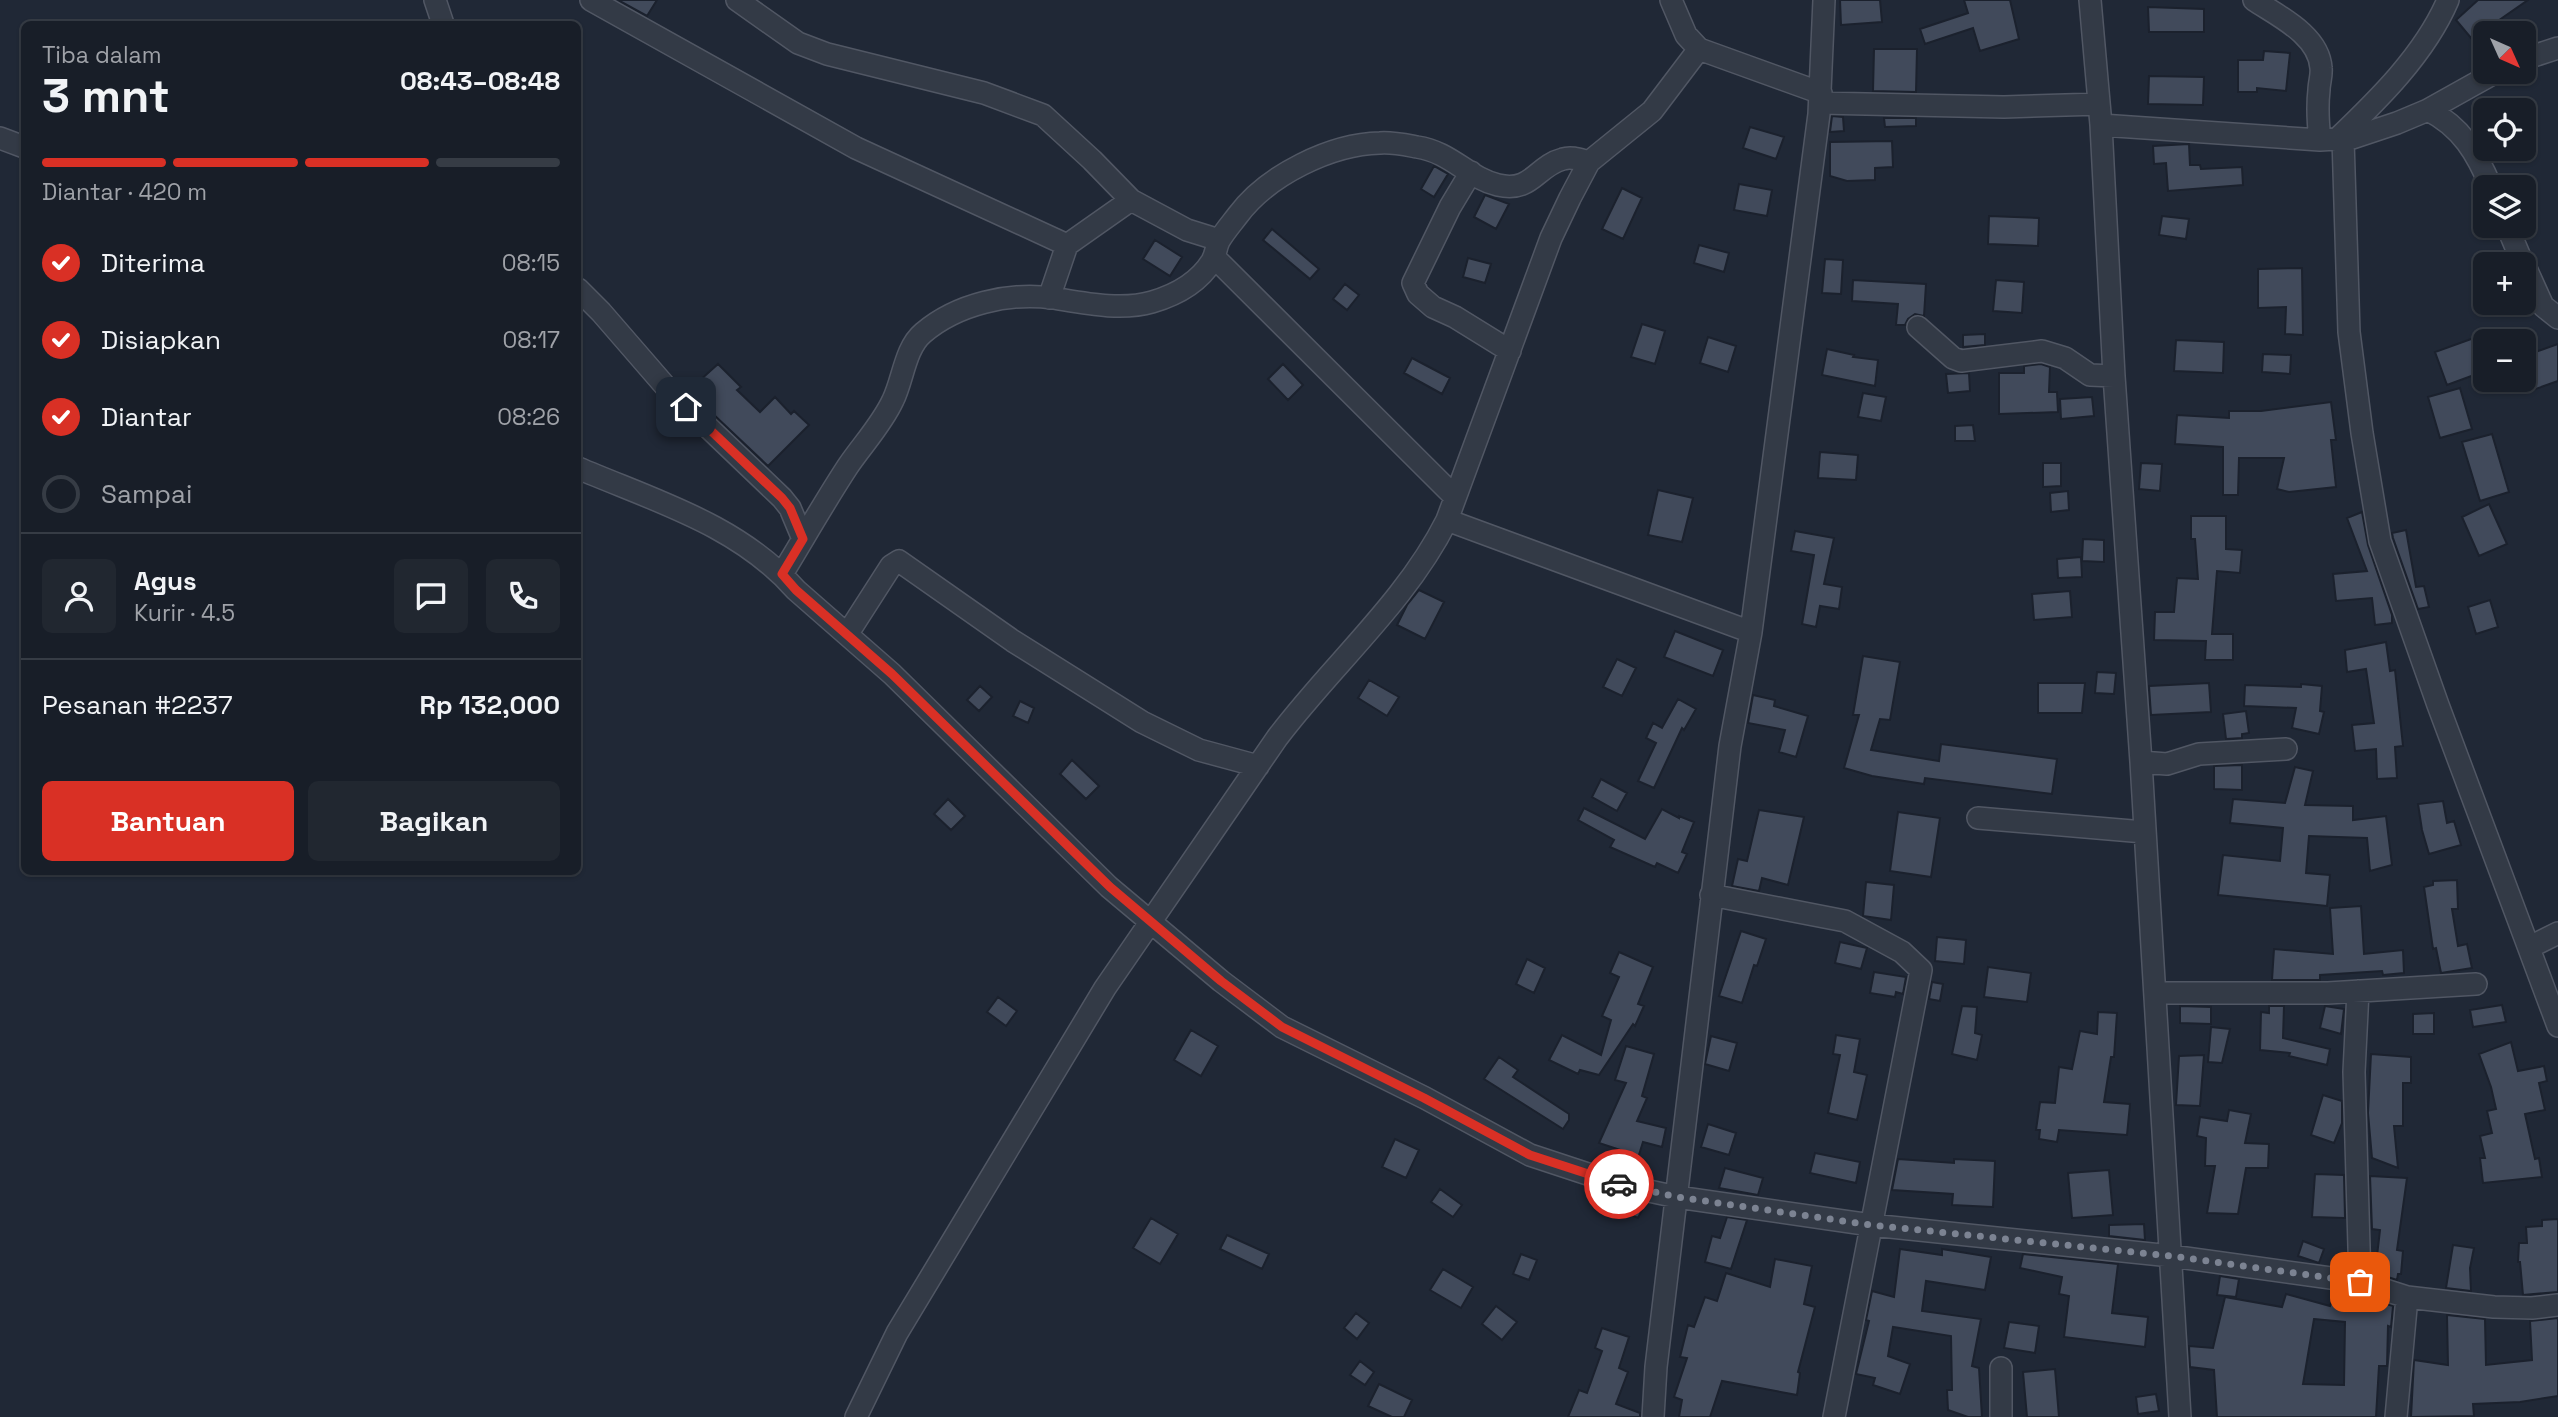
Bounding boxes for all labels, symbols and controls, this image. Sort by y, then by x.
north arrow [2473,21,2536,84]
map controls [2473,21,2536,392]
text: Tiba dalam [42,40,162,70]
text: 08:43–08:48 [400,64,560,98]
text: 3 mnt [42,67,170,125]
button: locate [2473,98,2536,161]
button: layers [2473,175,2536,238]
text: Diantar · 420 m [42,177,207,207]
icon: check [42,244,80,282]
text: Diterima [101,246,205,280]
text: 08:15 [502,248,560,278]
button: + [2473,252,2536,315]
icon: check [42,321,80,359]
text: Disiapkan [101,323,221,357]
text: 08:17 [503,325,560,355]
button: − [2473,329,2536,392]
pin [656,377,716,437]
icon: home [667,388,705,426]
icon: check [42,398,80,436]
text: Diantar [101,400,192,434]
text: 08:26 [497,402,560,432]
text: Sampai [101,477,192,511]
button: person [42,559,116,633]
button: chat [394,559,468,633]
button: phone [486,559,560,633]
text: Agus [134,564,197,598]
text: Kurir · 4.5 [134,598,235,628]
text: Pesanan #2237 [42,688,233,722]
text: Rp 132,000 [419,688,560,722]
button: Bantuan [42,781,294,861]
button: Bagikan [308,781,560,861]
courier [1584,1149,1654,1219]
icon: car [1600,1165,1638,1203]
pin [2330,1252,2390,1312]
icon: bag [2341,1263,2379,1301]

